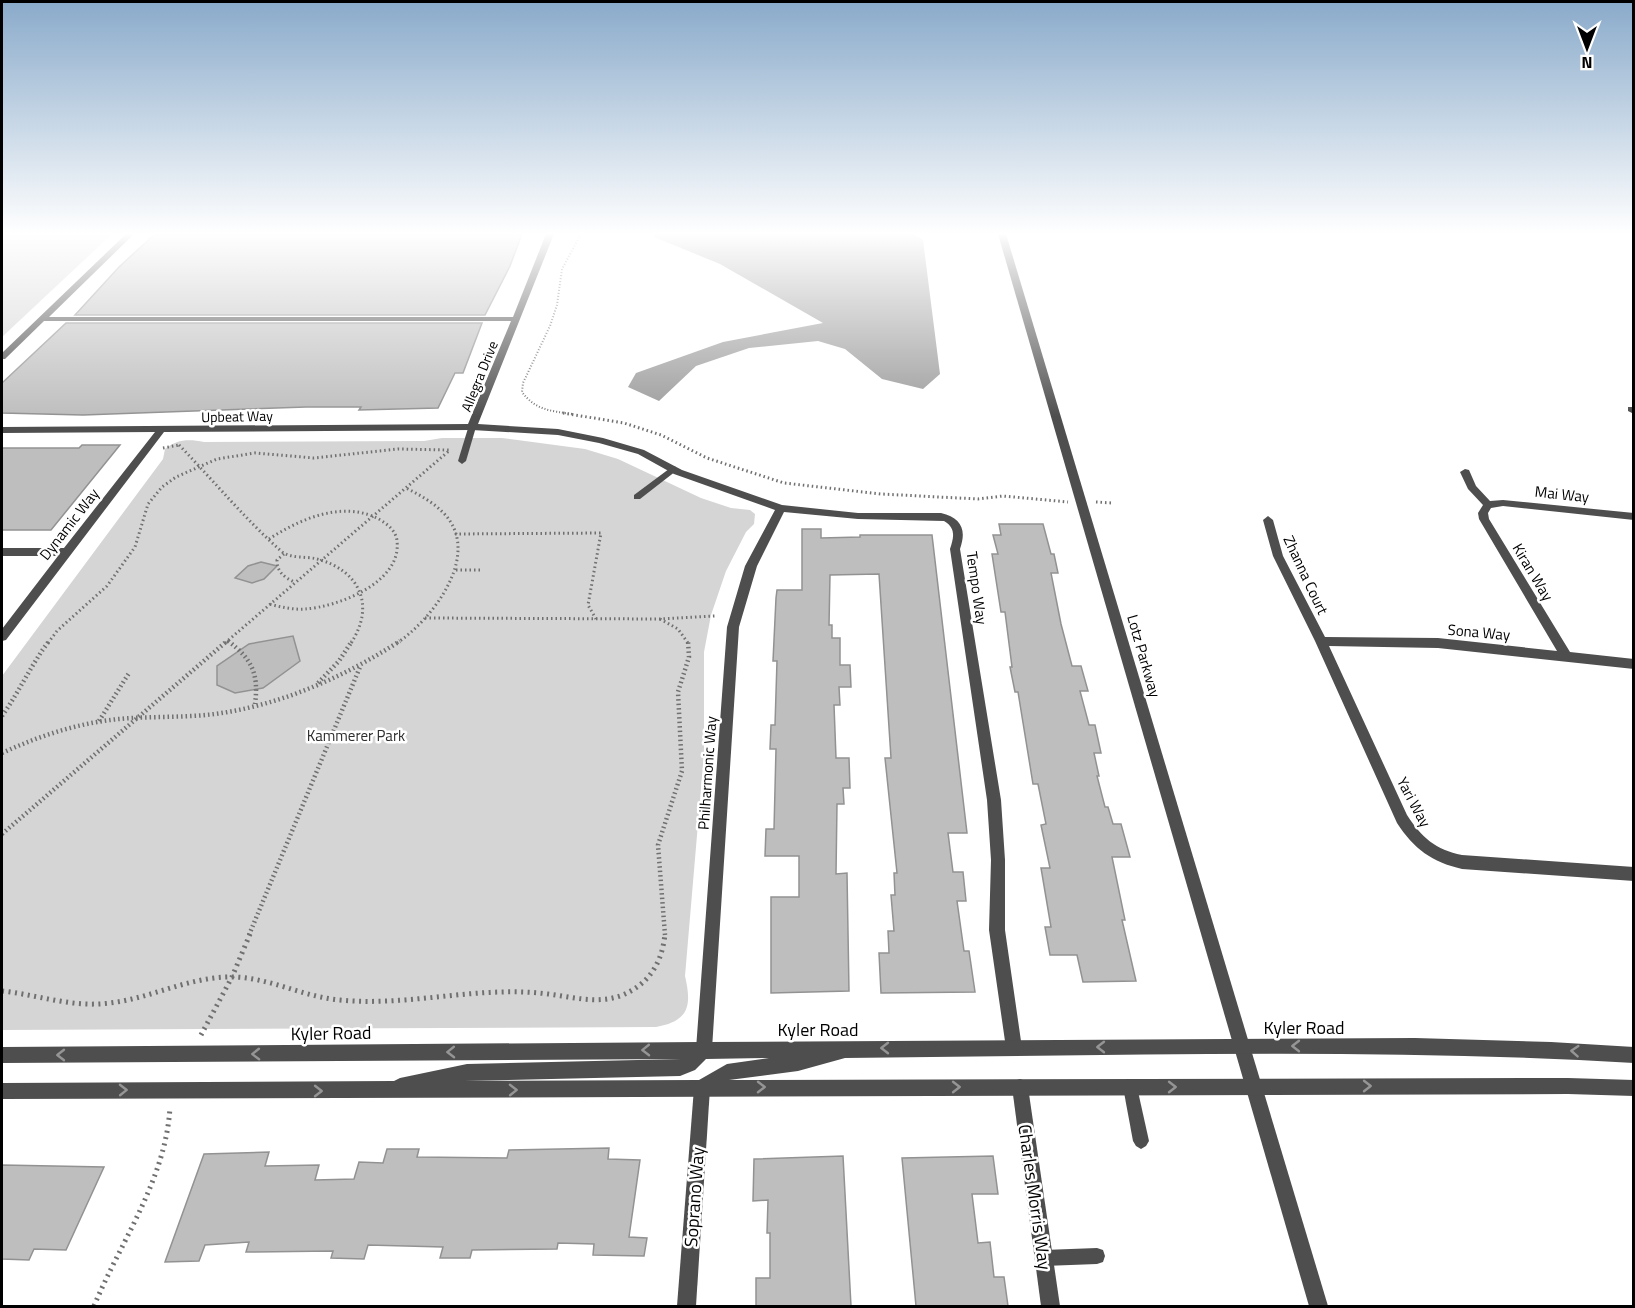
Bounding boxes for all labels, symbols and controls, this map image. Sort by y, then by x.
north arrow [1557,18,1617,78]
text: N [1581,51,1593,75]
street label: Allegra Drive [455,337,503,415]
street label: Upbeat Way [201,405,273,427]
street label: Mai Way [1534,480,1590,508]
street label: Dynamic Way [33,483,105,565]
street label: Zhanna Court [1278,532,1335,619]
street label: Kiran Way [1507,539,1559,605]
street label: Tempo Way [960,550,994,626]
street label: Lotz Parkway [1121,612,1167,700]
street label: Sona Way [1447,618,1511,646]
street label: Philharmonic Way [692,715,722,831]
park label: Kammerer Park [307,724,405,747]
street label: Yari Way [1391,773,1437,831]
street label: Kyler Road [1264,1014,1344,1041]
street label: Kyler Road [778,1016,858,1043]
street label: Kyler Road [290,1019,372,1047]
one-way arrow [1292,1040,1301,1052]
one-way arrow [1097,1041,1106,1053]
one-way arrow [881,1042,890,1054]
one-way arrow [641,1044,650,1056]
one-way arrow [1571,1045,1580,1058]
one-way arrow [446,1046,455,1058]
one-way arrow [251,1048,260,1060]
one-way arrow [56,1049,65,1061]
one-way arrow [1362,1080,1371,1092]
one-way arrow [756,1081,765,1093]
one-way arrow [951,1081,960,1093]
one-way arrow [1167,1081,1176,1093]
one-way arrow [508,1083,517,1096]
one-way arrow [118,1084,127,1096]
one-way arrow [313,1084,322,1097]
street label: Charles Morris Way [1011,1122,1059,1272]
street label: Soprano Way [677,1146,711,1248]

